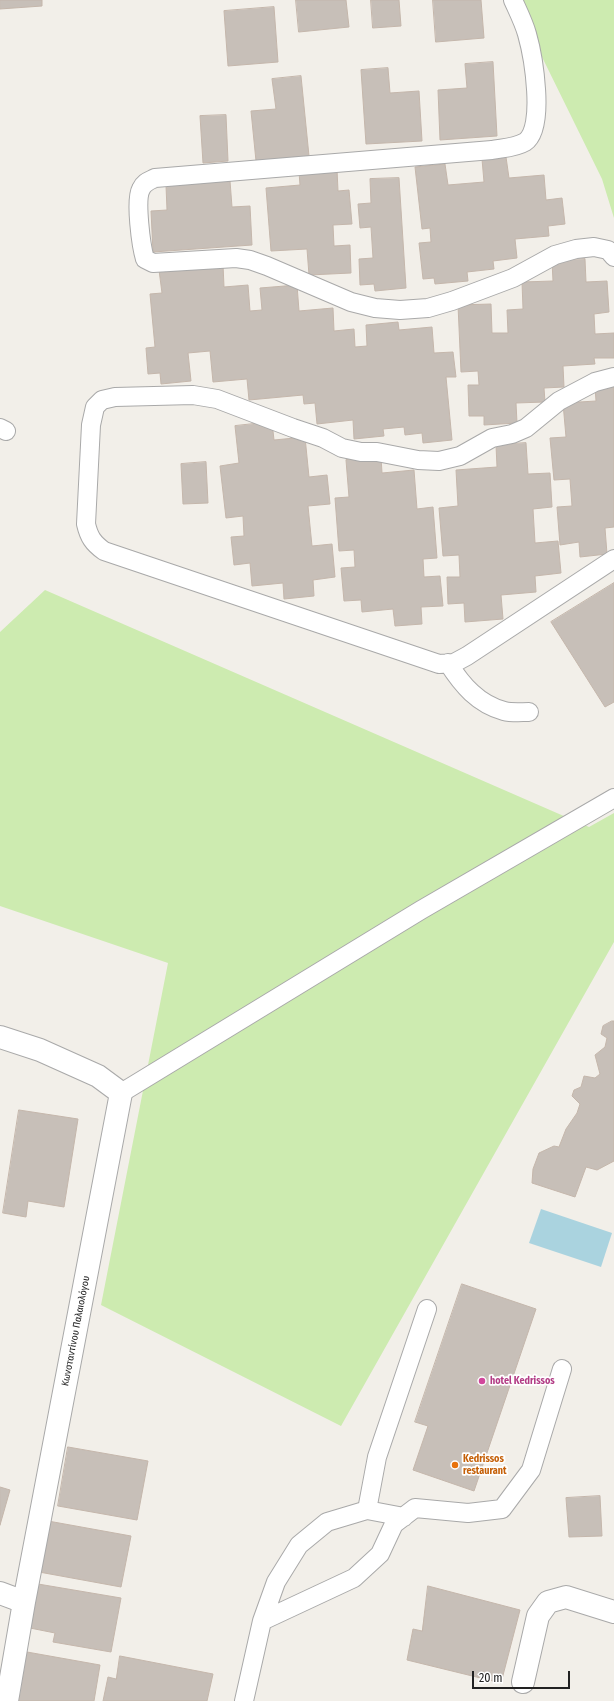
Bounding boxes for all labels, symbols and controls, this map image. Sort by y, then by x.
street label: Κωνσταντίνου Παλαιολόγου [59,1275,93,1387]
place label: hotel Kedrissos [490,1375,555,1387]
marker: hotel Kedrissos [477,1376,487,1386]
place label: Kedrissos restaurant [463,1453,507,1476]
marker: Kedrissos restaurant [450,1460,460,1470]
scale bar [474,1663,572,1689]
text: 20 m [479,1671,503,1685]

